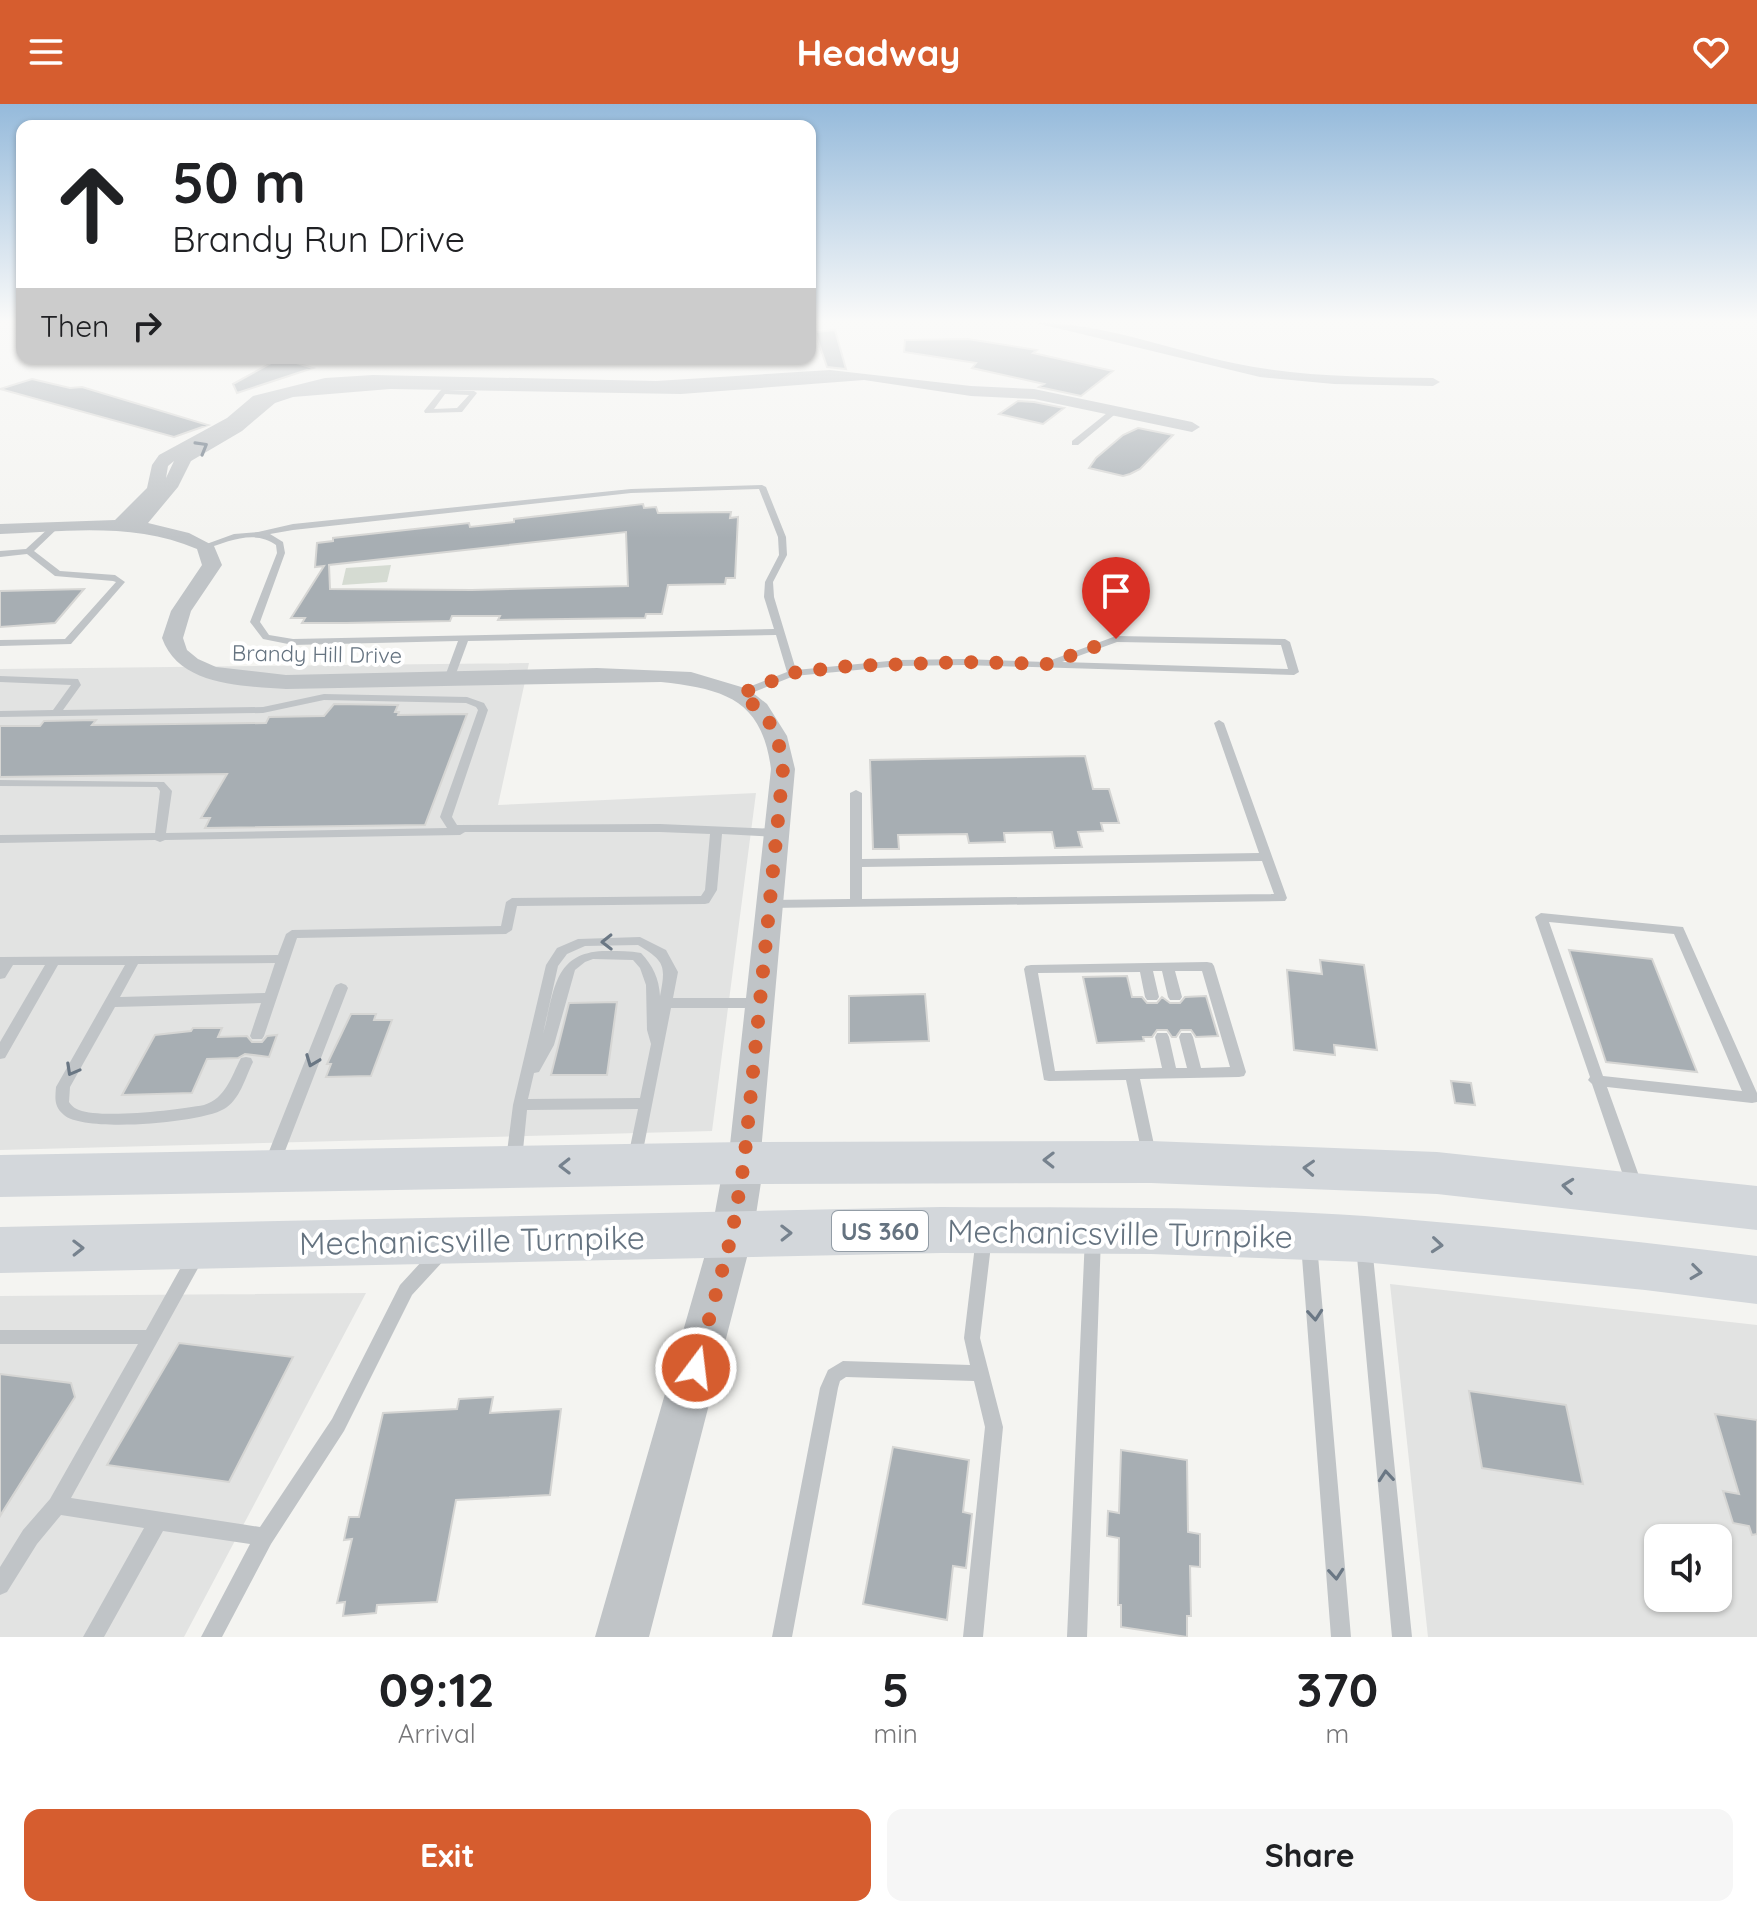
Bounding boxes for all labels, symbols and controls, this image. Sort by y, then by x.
icon: menu [24,30,68,74]
text: Headway [796,30,961,75]
icon: heart [1689,30,1733,74]
text: 50 m [172,147,306,217]
icon: ahead [40,152,144,256]
text: Brandy Run Drive [172,216,465,261]
icon: right [125,304,169,348]
text: Then [40,307,109,345]
one-way arrow [193,441,208,457]
pin [1082,557,1150,639]
icon: arrive [1094,569,1138,613]
street label: Brandy Hill Drive [232,639,402,669]
one-way arrow [600,933,613,950]
one-way arrow [305,1053,322,1067]
one-way arrow [67,1062,82,1076]
one-way arrow [1042,1152,1055,1169]
one-way arrow [558,1157,571,1174]
one-way arrow [1302,1159,1315,1176]
one-way arrow [1561,1177,1574,1194]
street label: Mechanicsville Turnpike [947,1210,1293,1256]
road number: US 360 [832,1211,928,1251]
street label: Mechanicsville Turnpike [299,1217,645,1263]
one-way arrow [780,1224,793,1242]
one-way arrow [1431,1236,1444,1253]
one-way arrow [72,1240,85,1257]
one-way arrow [1690,1264,1703,1281]
one-way arrow [1306,1308,1323,1321]
position arrow [654,1326,738,1410]
one-way arrow [1378,1469,1395,1482]
map controls [1644,1524,1732,1612]
button: sound [1644,1524,1732,1612]
one-way arrow [1327,1568,1344,1581]
text: 09:12 [379,1659,495,1719]
text: 5 [882,1659,909,1719]
text: 370 [1297,1659,1378,1719]
text: Arrival [398,1717,476,1750]
text: min [873,1717,918,1750]
text: m [1326,1717,1349,1750]
button: Exit [24,1809,871,1901]
button: Share [887,1809,1733,1901]

